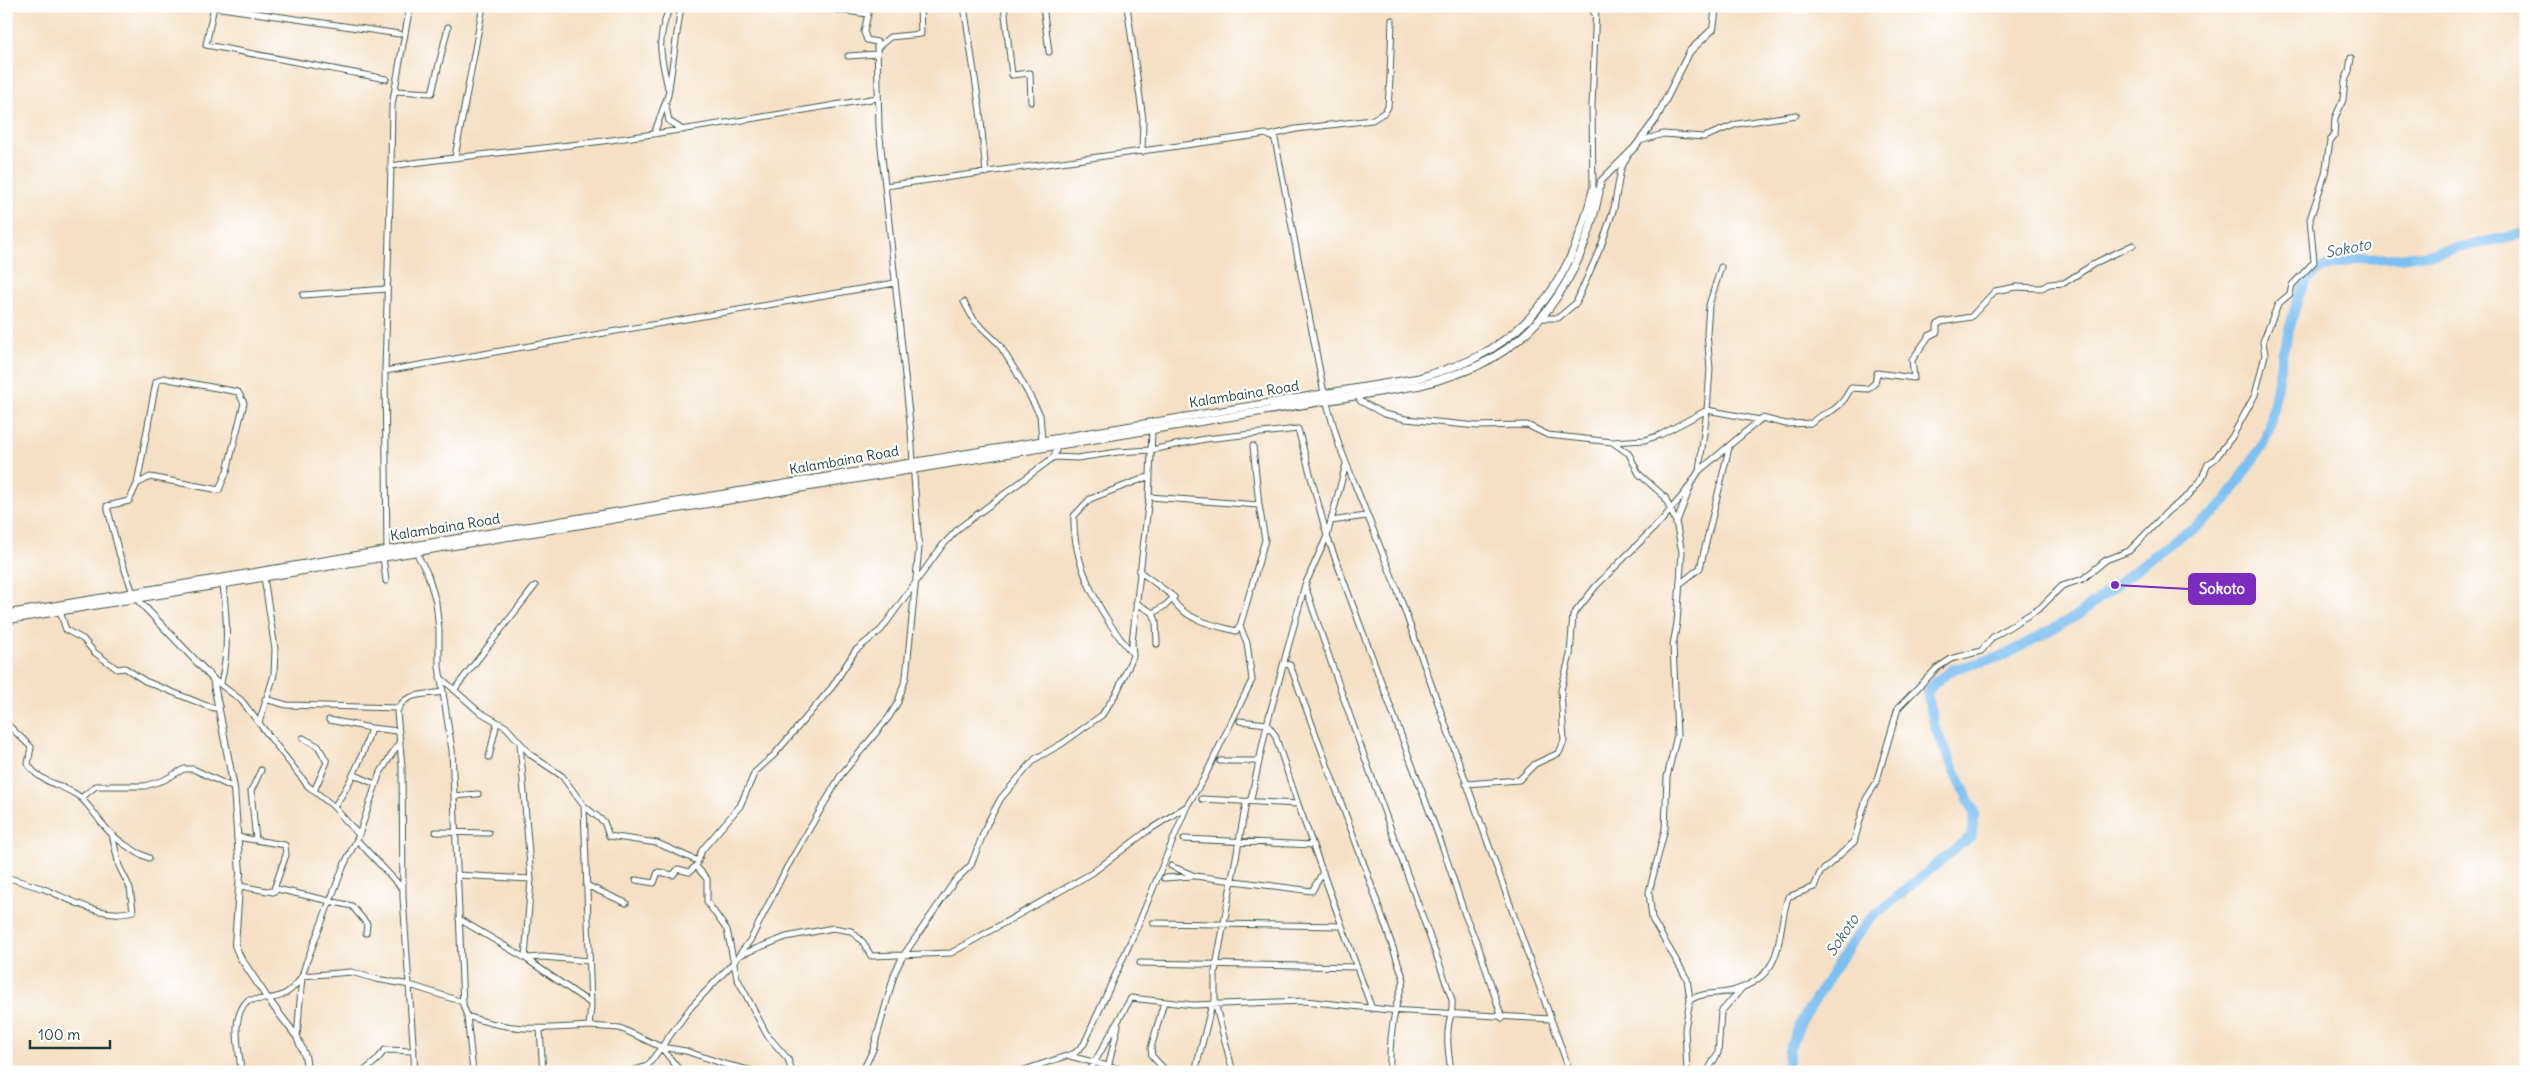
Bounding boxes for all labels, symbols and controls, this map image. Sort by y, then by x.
water label: Sokoto [2324,234,2374,262]
street label: Kalambaina Road [1188,376,1300,412]
street label: Kalambaina Road [788,441,900,479]
street label: Kalambaina Road [389,509,501,545]
callout: Sokoto [2189,574,2255,604]
text: Sokoto [2199,579,2246,598]
water label: Sokoto [1821,909,1864,959]
scale bar [30,1018,110,1050]
text: 100 m [38,1025,80,1044]

